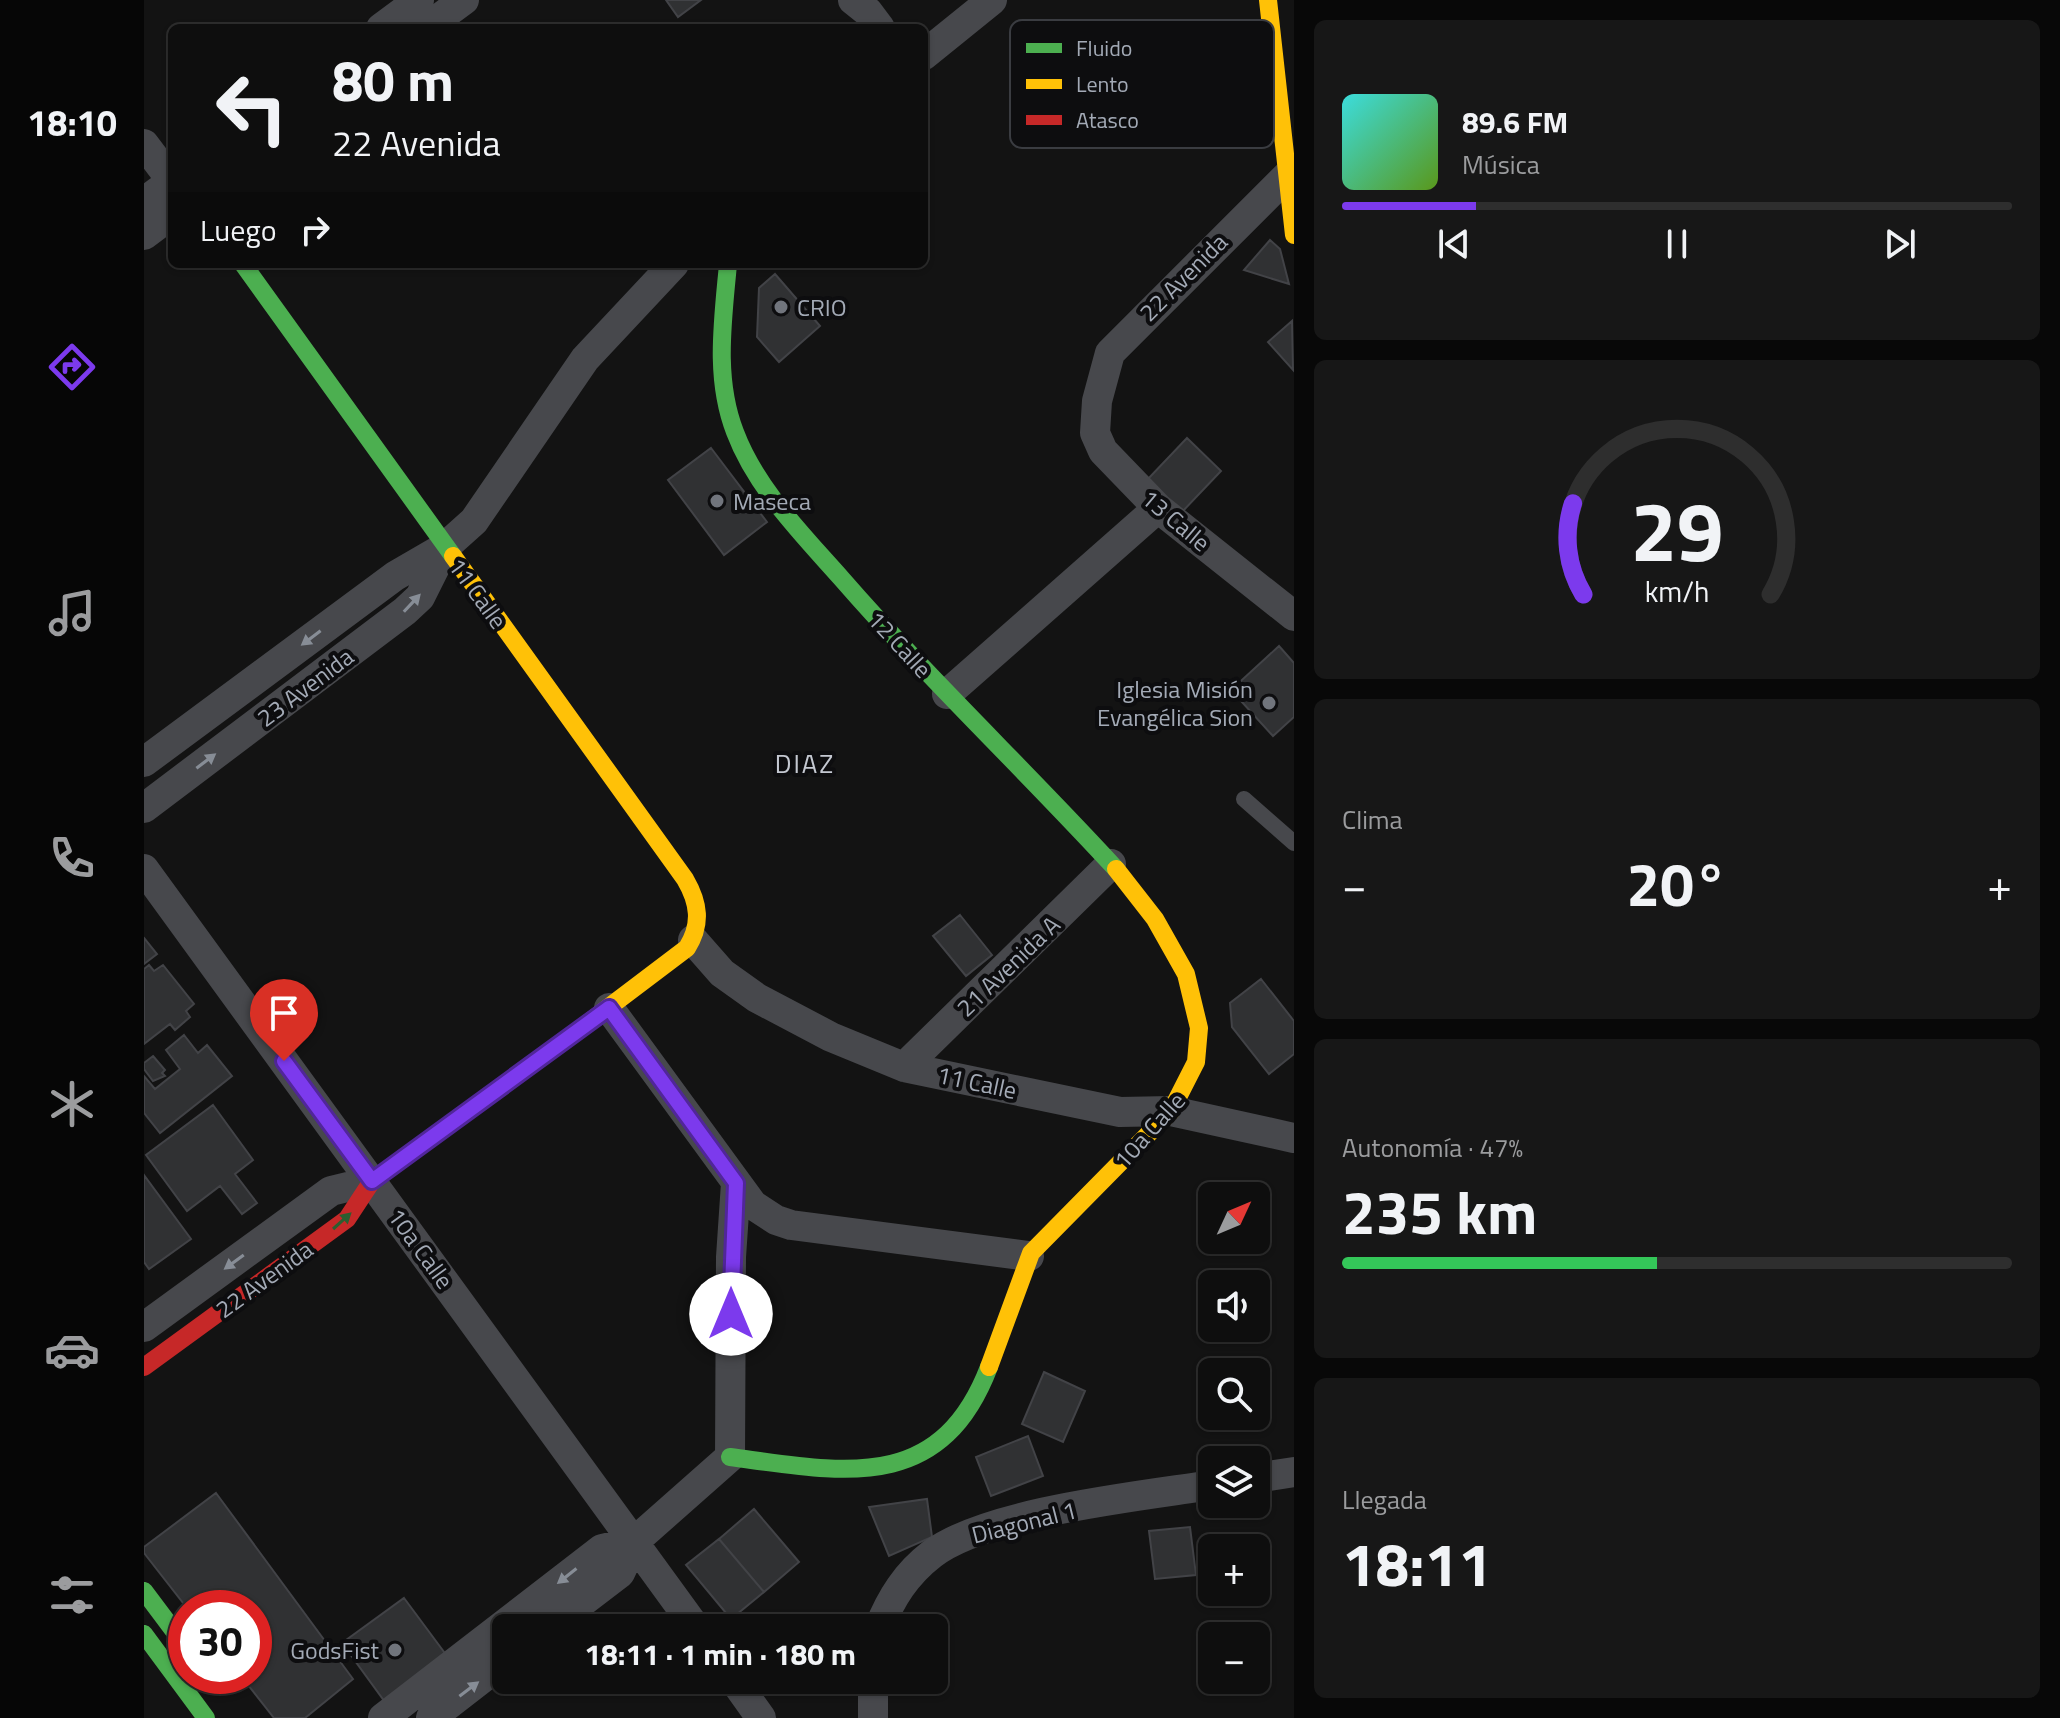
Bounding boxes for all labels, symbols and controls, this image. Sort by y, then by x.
legend [1010,20,1274,148]
text: Fluido [1076,31,1132,65]
text: 80 m [332,38,454,123]
icon: left [200,56,304,160]
text: Lento [1076,67,1129,101]
text: 18:10 [27,95,117,150]
text: 89.6 FM [1462,99,1568,145]
text: Atasco [1076,103,1139,137]
text: 22 Avenida [332,115,501,170]
text: Música [1462,145,1540,184]
text: Luego [200,207,277,253]
icon: right [293,208,337,252]
icon: previous [1432,222,1476,266]
icon: pause [1655,222,1699,266]
icon: next [1878,222,1922,266]
street label: 22 Avenida [1131,225,1235,329]
place label: CRIO [797,289,847,325]
marker: CRIO [772,298,790,316]
icon: directions [44,339,100,395]
text: 29 [1630,467,1724,593]
street label: 13 Calle [1134,480,1218,560]
place label: Maseca [733,483,811,519]
marker: Maseca [708,492,726,510]
street label: 11 Calle [440,550,516,636]
text: km/h [1645,571,1709,614]
icon: music [44,585,100,641]
one-way arrow [403,594,421,613]
street label: 12 Calle [859,602,941,686]
one-way arrow [300,630,322,646]
street label: 23 Avenida [249,639,361,735]
place label: Iglesia Misión Evangélica Sion [1097,671,1253,735]
marker: Iglesia Misión Evangélica Sion [1260,694,1278,712]
district label: DIAZ [775,744,835,783]
one-way arrow [196,754,217,770]
text: Clima [1342,800,1403,839]
icon: phone [44,830,100,886]
text: 20° [1627,838,1727,929]
text: − [1342,851,1367,918]
text: + [1987,851,2012,918]
street label: 21 Avenida A [948,907,1068,1025]
pin [250,979,318,1061]
icon: arrive [262,991,306,1035]
street label: 11 Calle [934,1056,1020,1108]
icon: climate [44,1076,100,1132]
street label: 10a Calle [1105,1084,1193,1176]
text: Autonomía · 47% [1342,1128,1523,1167]
text: 235 km [1342,1166,1537,1257]
north arrow [1198,1182,1270,1254]
map controls [1198,1182,1270,1694]
street label: 10a Calle [379,1200,463,1296]
one-way arrow [332,1212,351,1230]
street label: 22 Avenida [208,1231,320,1327]
one-way arrow [224,1253,245,1269]
button: sound [1198,1270,1270,1342]
position arrow [689,1272,773,1356]
icon: car [44,1322,100,1378]
button: search [1198,1358,1270,1430]
button: layers [1198,1446,1270,1518]
text: Llegada [1342,1480,1427,1519]
street label: Diagonal 1 [968,1492,1080,1552]
text: 18:11 [1342,1518,1492,1609]
button: + [1198,1534,1270,1606]
icon: filters [44,1567,100,1623]
one-way arrow [557,1567,577,1584]
speed limit sign: 30 [168,1590,272,1694]
button: − [1198,1622,1270,1694]
text: 18:11 · 1 min · 180 m [584,1631,856,1677]
place label: GodsFist [290,1632,380,1668]
marker: GodsFist [386,1641,404,1659]
one-way arrow [458,1682,479,1698]

